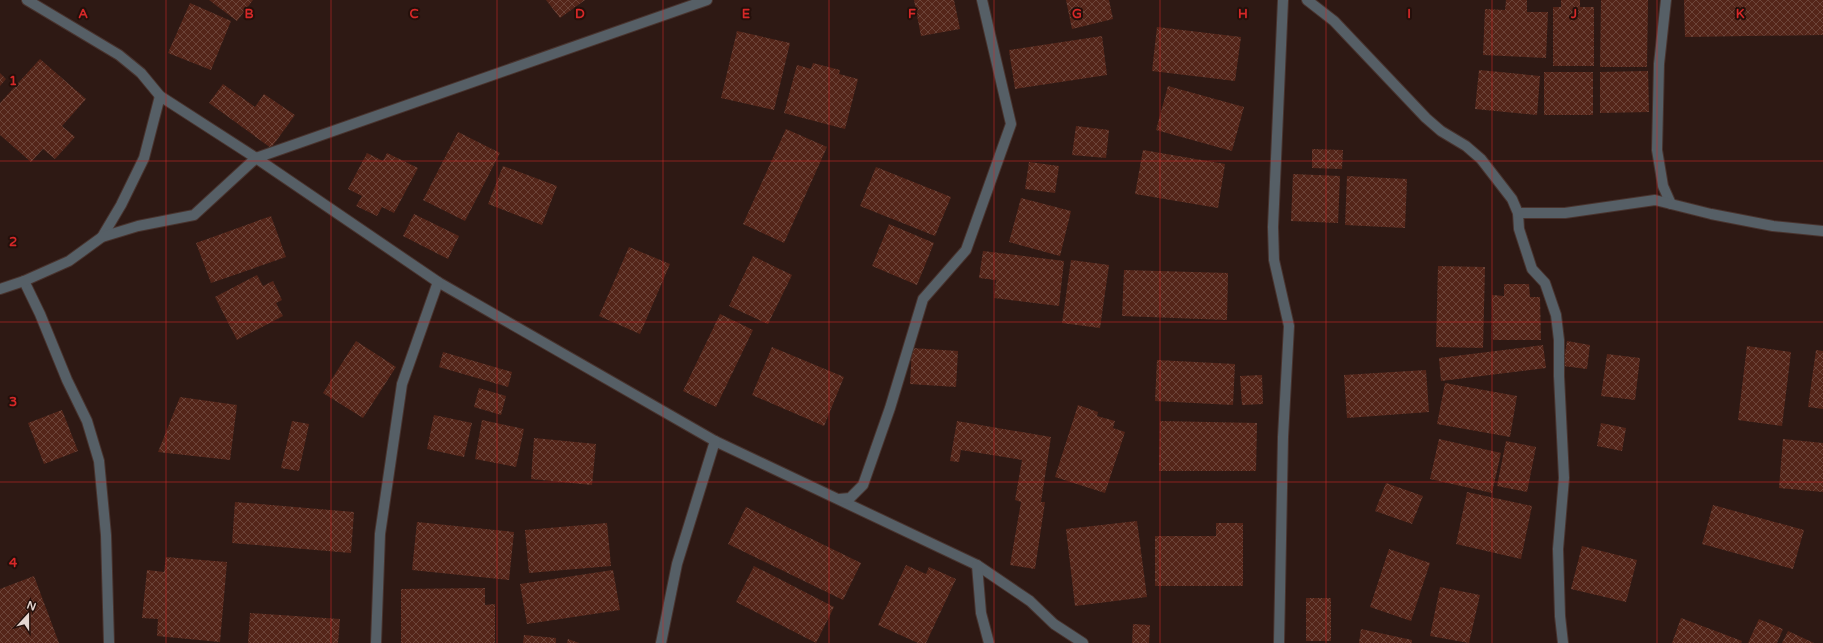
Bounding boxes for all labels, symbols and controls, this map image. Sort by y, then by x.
text: A [78,6,88,22]
text: B [244,6,254,22]
text: C [409,6,419,22]
text: D [575,6,585,22]
text: E [742,6,750,22]
text: F [908,6,916,22]
text: G [1072,6,1082,22]
text: H [1238,6,1248,22]
text: I [1407,6,1411,22]
text: J [1570,6,1577,22]
text: K [1736,6,1745,22]
text: 1 [9,73,17,89]
text: 2 [9,234,17,250]
text: 3 [9,394,17,410]
text: 4 [9,555,18,571]
north arrow [8,595,48,635]
text: N [25,598,38,614]

